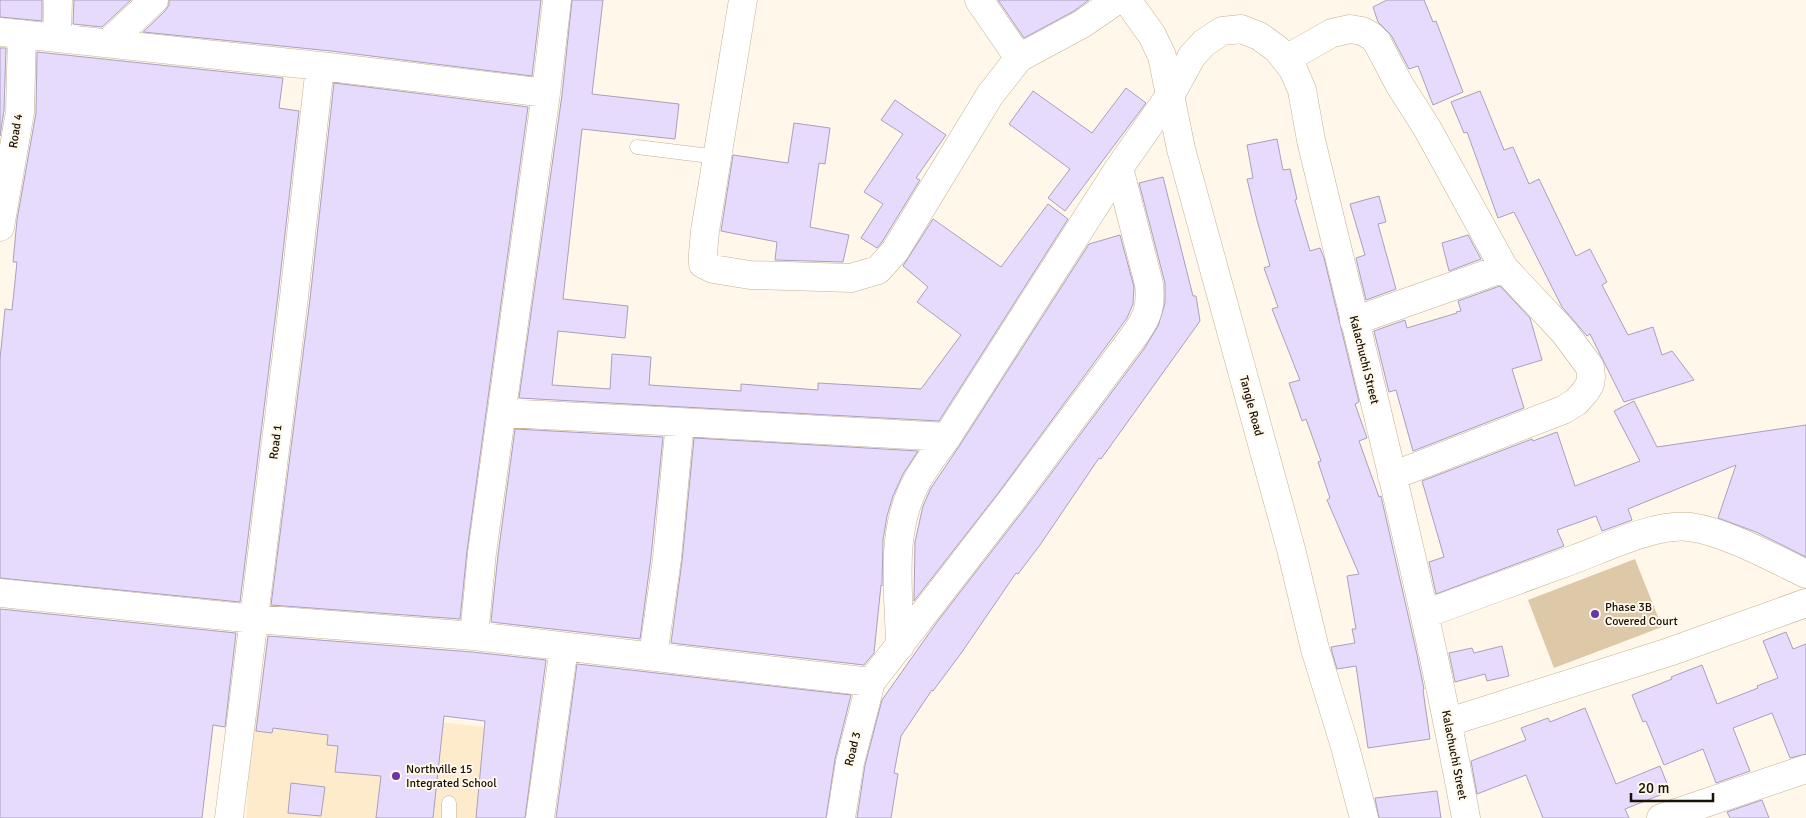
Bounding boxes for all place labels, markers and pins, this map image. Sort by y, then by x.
place label: Phase 3B Covered Court [1605,600,1678,629]
marker: Phase 3B Covered Court [1589,608,1601,620]
place label: Northville 15 Integrated School [406,762,497,791]
marker: Northville 15 Integrated School [390,770,402,782]

